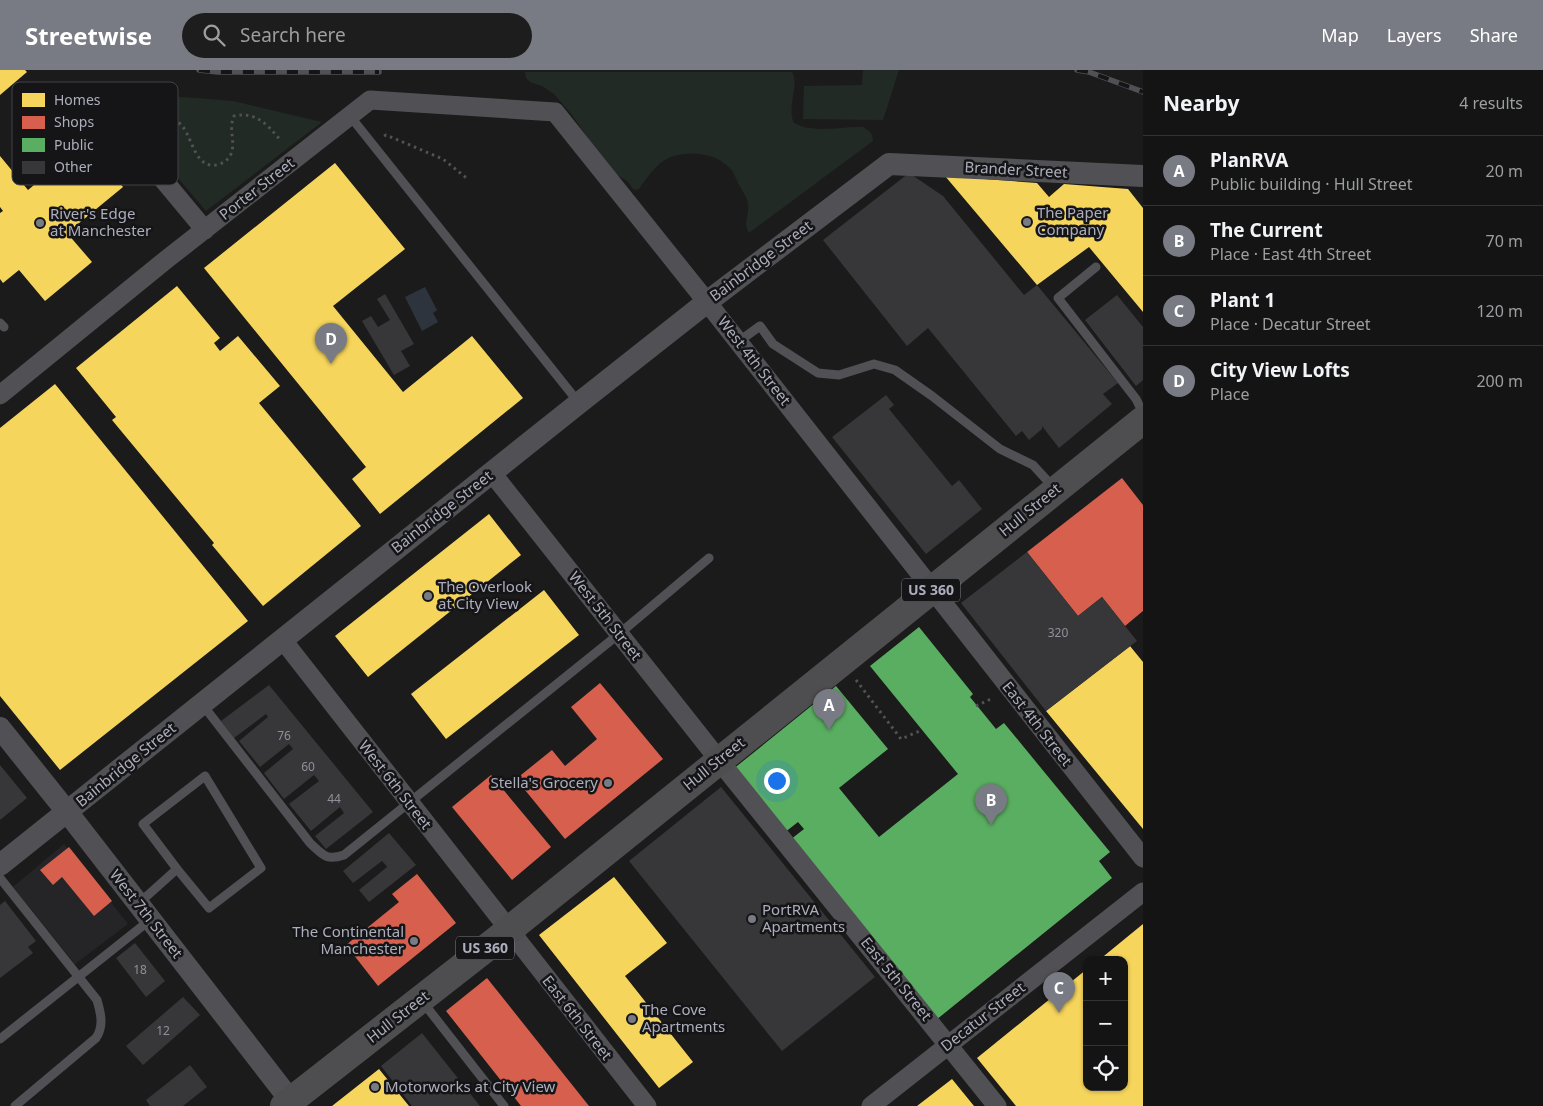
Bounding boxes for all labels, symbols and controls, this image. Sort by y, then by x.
search box [182,13,532,58]
text: Streetwise [25,19,152,52]
icon: search [200,21,228,49]
text: Search here [240,22,346,48]
text: Map [1321,23,1359,47]
text: Layers [1387,23,1442,47]
text: Share [1470,23,1518,47]
legend [12,82,178,185]
text: Nearby [1163,89,1239,117]
text: Homes [54,90,101,109]
text: 4 results [1459,92,1523,114]
text: Shops [54,112,94,131]
text: Public [54,135,94,154]
text: PlanRVA [1210,147,1288,173]
street label: Porter Street [215,152,299,224]
street label: Brander Street [964,156,1069,182]
text: Other [54,157,93,176]
text: A [1173,160,1185,182]
text: 20 m [1486,160,1523,182]
text: Public building · Hull Street [1210,173,1413,195]
place label: The Paper Company [1037,202,1108,239]
place label: River's Edge at Manchester [50,203,151,240]
street label: Bainbridge Street [705,215,816,305]
marker: The Paper Company [1021,216,1033,228]
marker: River's Edge at Manchester [34,217,46,229]
text: The Current [1210,217,1323,243]
text: B [1174,230,1184,252]
text: 70 m [1486,230,1523,252]
text: Place · East 4th Street [1210,243,1371,265]
text: Plant 1 [1210,287,1275,313]
text: C [1174,300,1184,322]
text: 120 m [1476,300,1523,322]
street label: West 4th Street [714,312,796,409]
text: Place · Decatur Street [1210,313,1371,335]
pin: D [315,323,347,364]
text: City View Lofts [1210,357,1350,383]
text: D [1173,370,1185,392]
text: 200 m [1476,370,1523,392]
text: Place [1210,383,1250,405]
street label: Bainbridge Street [387,465,497,557]
street label: Hull Street [994,478,1065,540]
street label: West 5th Street [565,567,647,664]
place label: The Overlook at City View [438,576,532,613]
road number: US 360 [902,578,960,602]
marker: The Overlook at City View [422,590,434,602]
house number: 320 [1048,624,1068,641]
street label: East 4th Street [998,677,1078,770]
pin: A [813,689,845,730]
street label: Bainbridge Street [71,717,180,811]
house number: 76 [277,727,291,744]
street label: Hull Street [678,732,749,794]
street label: West 6th Street [355,736,437,833]
house number: 60 [301,758,315,775]
your location [764,768,790,794]
place label: Stella's Grocery [490,772,598,792]
marker: Stella's Grocery [602,777,614,789]
pin: B [975,784,1007,825]
house number: 44 [327,790,341,807]
street label: West 7th Street [106,865,188,962]
place label: PortRVA Apartments [762,899,845,936]
marker: PortRVA Apartments [746,913,758,925]
place label: The Continental Manchester [292,921,404,958]
street label: East 5th Street [857,932,937,1025]
marker: The Continental Manchester [408,935,420,947]
road number: US 360 [456,936,514,960]
map controls [1083,956,1128,1091]
button: + [1083,956,1128,1001]
house number: 18 [133,961,147,978]
street label: East 6th Street [538,971,618,1064]
pin: C [1043,972,1075,1013]
street label: Decatur Street [936,977,1029,1055]
street label: Hull Street [362,985,433,1047]
place label: The Cove Apartments [642,999,725,1036]
button: − [1083,1001,1128,1046]
marker: The Cove Apartments [626,1013,638,1025]
house number: 12 [156,1022,170,1039]
button: locate [1083,1046,1128,1091]
place label: Motorworks at City View [385,1076,556,1096]
marker: Motorworks at City View [369,1081,381,1093]

